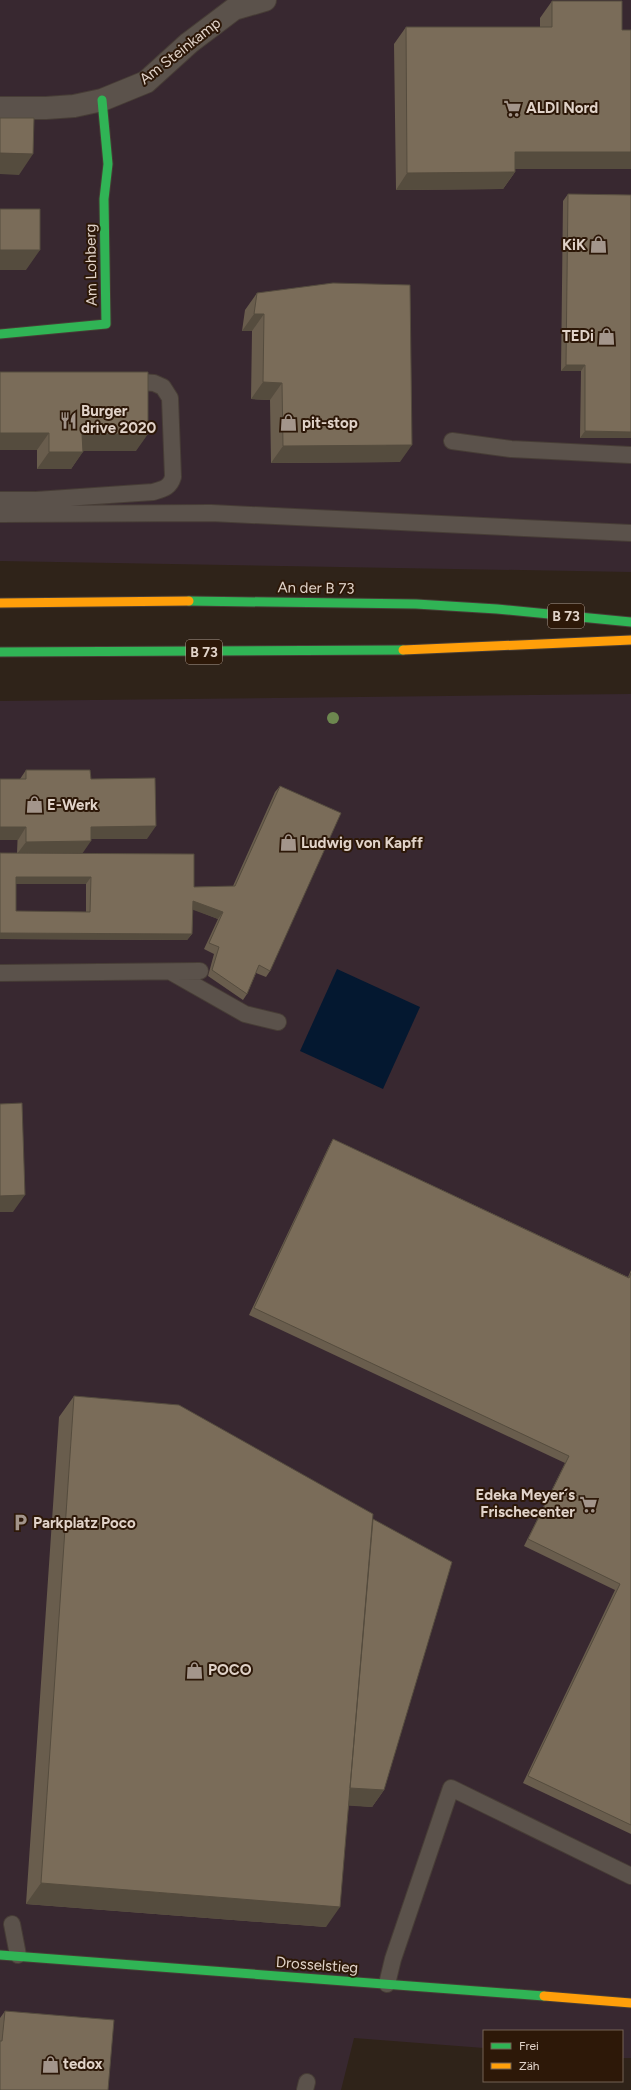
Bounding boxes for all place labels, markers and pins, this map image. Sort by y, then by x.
supermarket icon: ALDI Nord [503,98,523,118]
place label: ALDI Nord [526,99,598,117]
shop icon: KiK [589,235,609,255]
place label: KiK [562,236,586,254]
shop icon: TEDi [597,326,617,346]
place label: TEDi [562,327,594,345]
place label: Burger drive 2020 [81,402,157,437]
restaurant icon: Burger drive 2020 [58,410,78,430]
shop icon: pit-stop [279,413,299,433]
place label: pit-stop [302,414,358,432]
shop icon: E-Werk [24,795,44,815]
place label: E-Werk [47,796,98,814]
shop icon: Ludwig von Kapff [278,833,298,853]
place label: Ludwig von Kapff [301,834,423,852]
place label: Edeka Meyer´s Frischecenter [476,1486,575,1521]
supermarket icon: Edeka Meyer´s Frischecenter [578,1494,598,1514]
parking icon: Parkplatz Poco [10,1513,30,1533]
place label: Parkplatz Poco [33,1514,136,1532]
shop icon: POCO [185,1660,205,1680]
place label: POCO [208,1661,252,1679]
shop icon: tedox [40,2054,60,2074]
place label: tedox [63,2055,103,2073]

